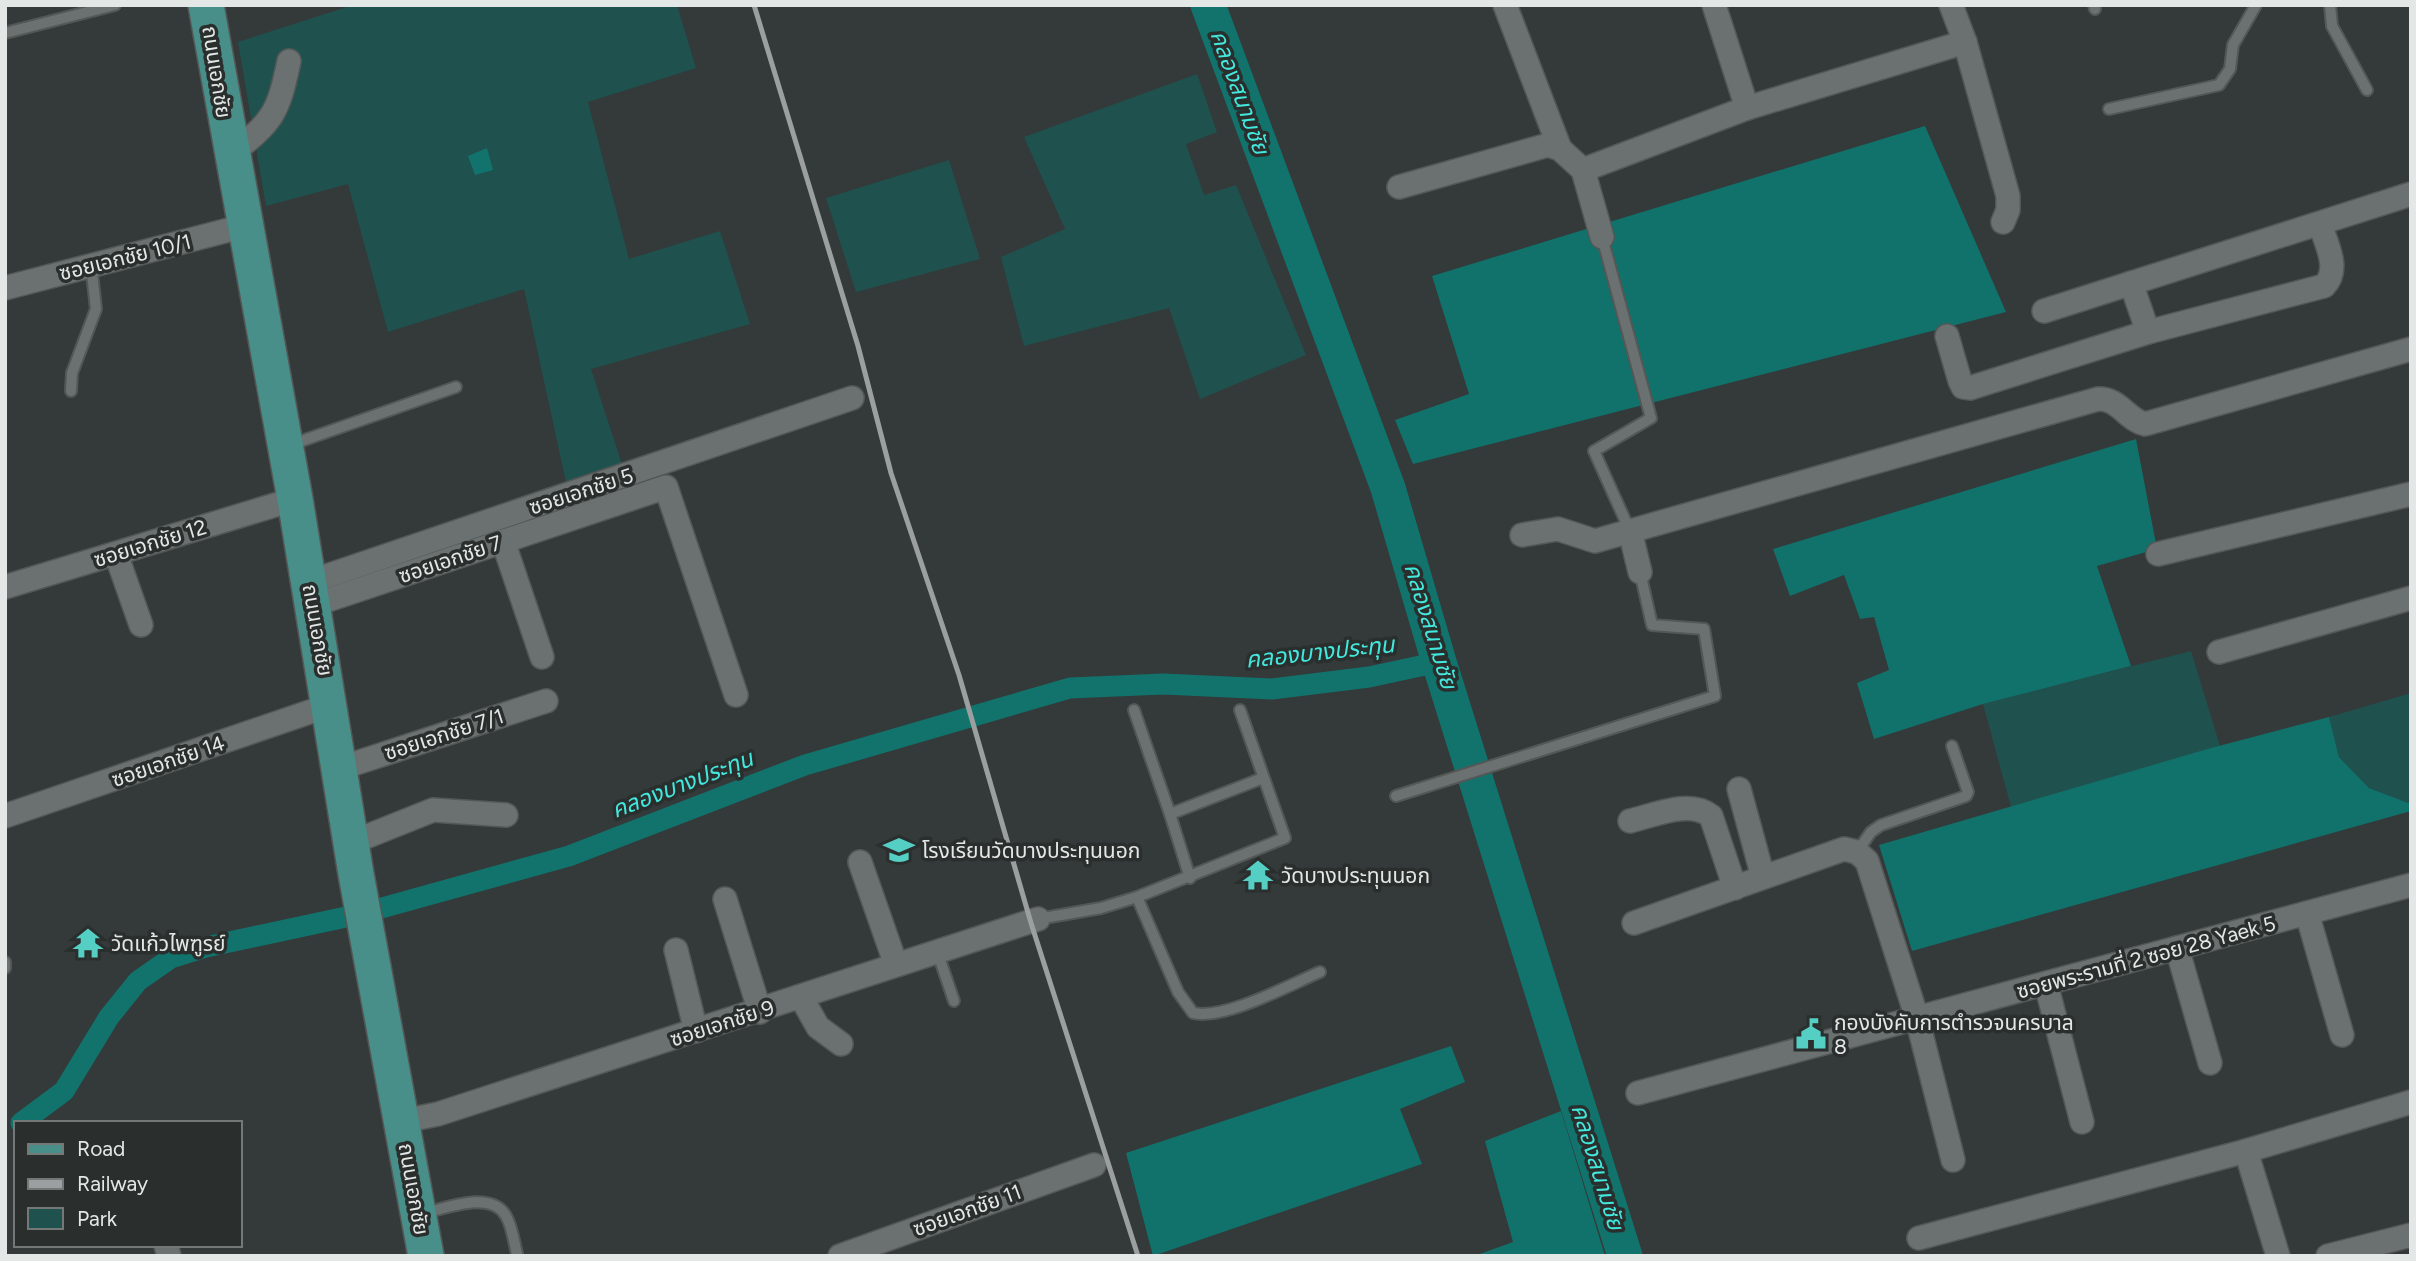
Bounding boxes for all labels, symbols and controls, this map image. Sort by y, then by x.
street label: ถนนเอกชัย [197,24,237,120]
water label: คลองสนามชัย [1205,26,1276,159]
street label: ซอยเอกชัย 10/1 [56,229,194,285]
street label: ซอยเอกชัย 5 [526,462,636,520]
street label: ซอยเอกชัย 12 [91,514,209,572]
street label: ซอยเอกชัย 7 [395,530,505,588]
water label: คลองสนามชัย [1399,560,1464,693]
street label: ถนนเอกชัย [298,582,338,678]
water label: คลองบางประทุน [1244,630,1398,674]
street label: ซอยเอกชัย 7/1 [381,703,507,765]
street label: ซอยเอกชัย 14 [108,730,228,792]
water label: คลองบางประทุน [607,743,759,824]
school or university icon: โรงเรียนวัดบางประทุนนอก [882,833,916,867]
place label: โรงเรียนวัดบางประทุนนอก [922,838,1140,864]
temple icon: วัดบางประทุนนอก [1241,858,1275,892]
place label: วัดบางประทุนนอก [1281,863,1430,889]
street label: ซอยพระรามที่ 2 ซอย 28 Yaek 5 [2013,908,2278,1004]
temple icon: วัดแก้วไพฑูรย์ [71,926,105,960]
place label: วัดแก้วไพฑูรย์ [111,931,226,957]
street label: ซอยเอกชัย 9 [667,994,777,1052]
place label: กองบังคับการตำรวจนครบาล 8 [1834,1010,2074,1059]
public building icon: กองบังคับการตำรวจนครบาล 8 [1794,1017,1828,1051]
water label: คลองสนามชัย [1566,1101,1631,1234]
legend [14,1121,242,1247]
text: Road [77,1136,125,1161]
street label: ถนนเอกชัย [394,1141,434,1237]
text: Railway [77,1171,148,1196]
street label: ซอยเอกชัย 11 [909,1179,1025,1241]
text: Park [77,1206,118,1231]

